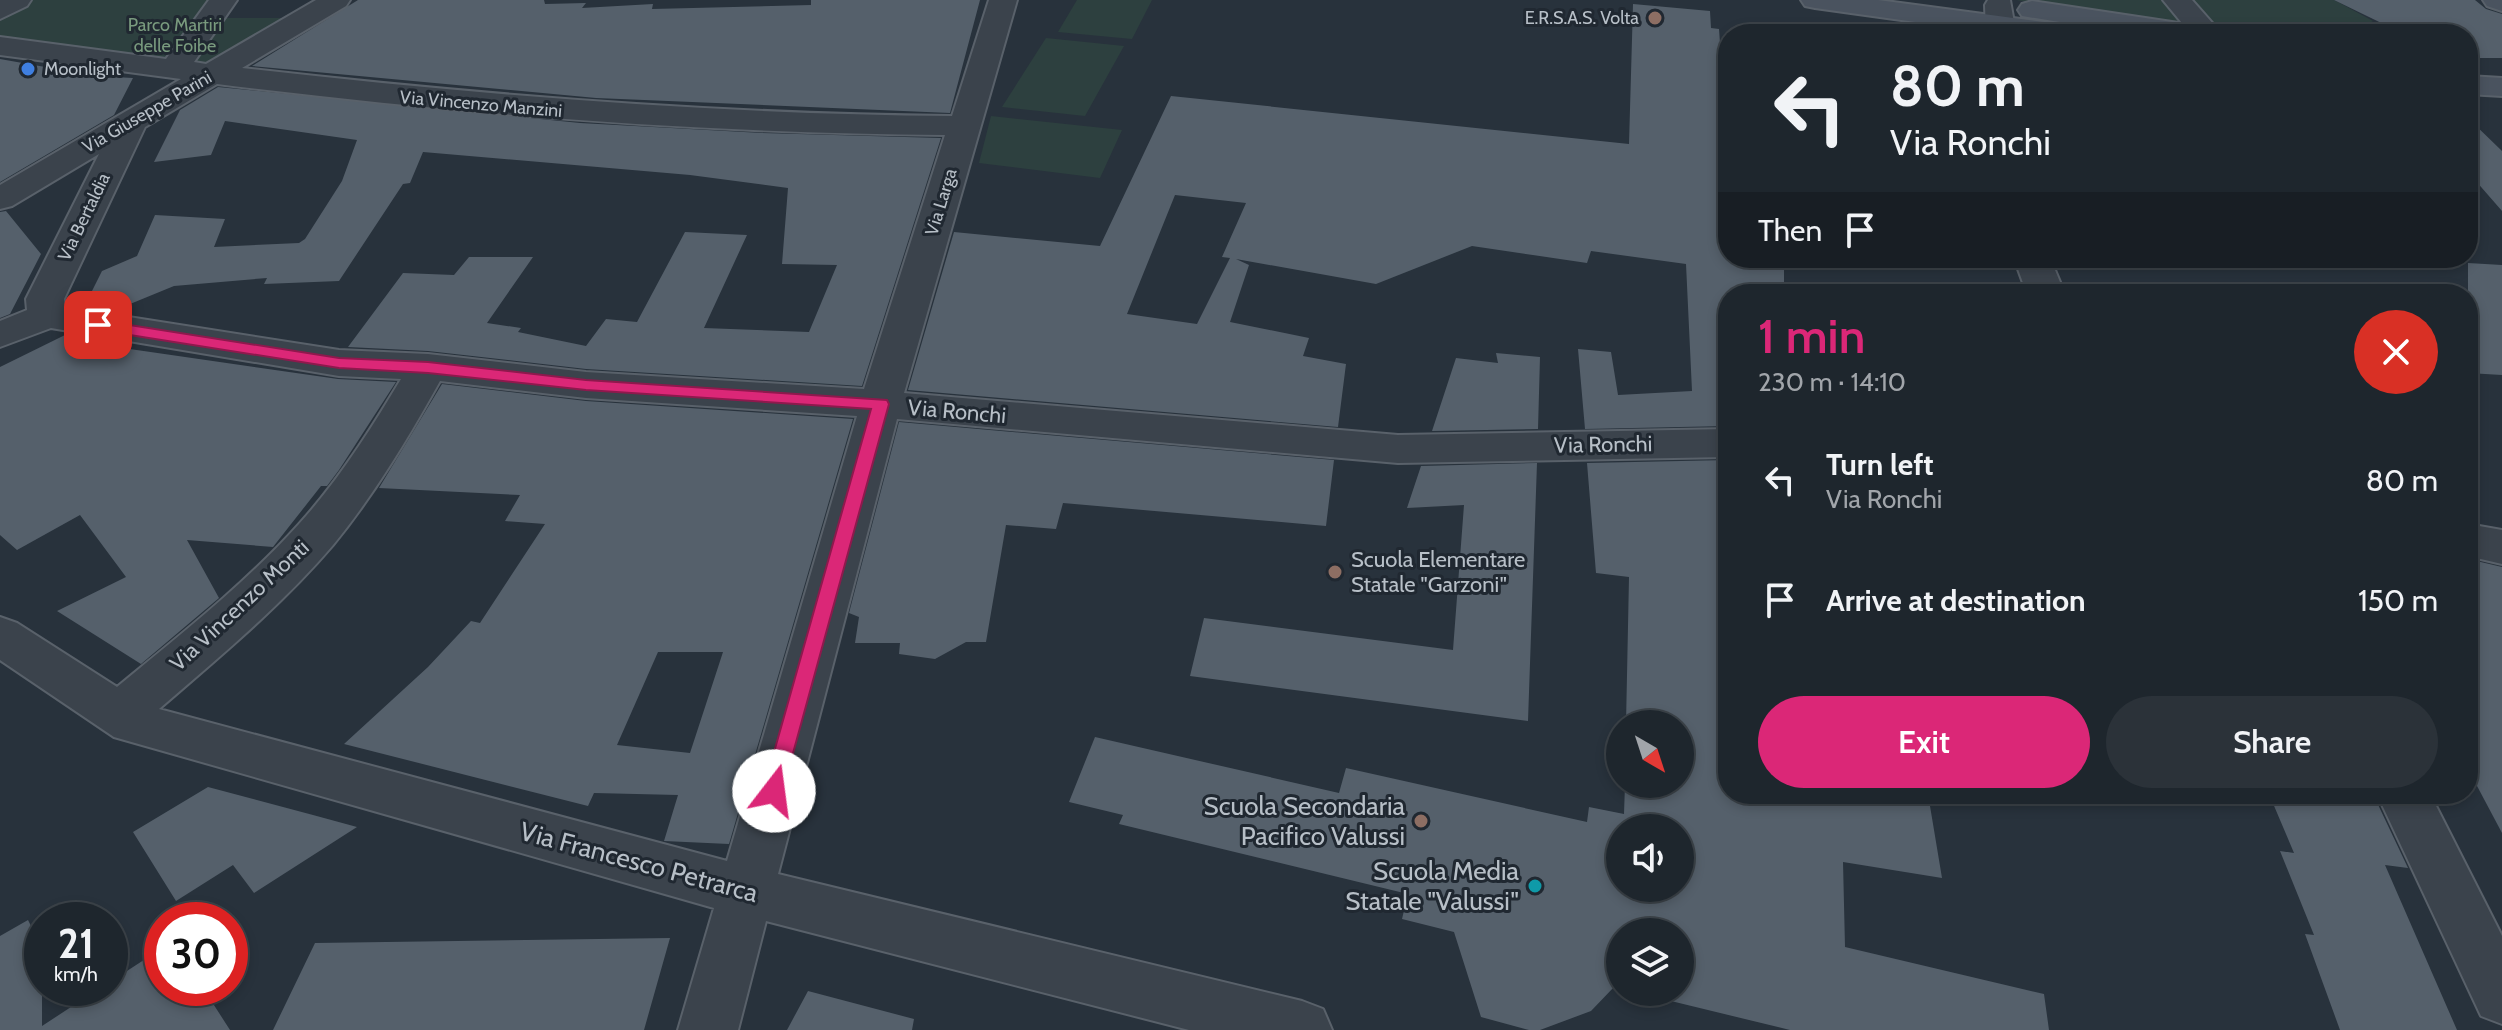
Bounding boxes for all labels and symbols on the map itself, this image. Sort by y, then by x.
place label: E.R.S.A.S. Volta [1525,7,1639,29]
marker: E.R.S.A.S. Volta [1646,9,1664,27]
park label: Parco Martiri delle Foibe [128,14,222,57]
place label: Moonlight [44,58,121,80]
marker: Moonlight [19,60,37,78]
street label: Via Giuseppe Parini [78,66,216,158]
street label: Via Vincenzo Manzini [399,86,563,122]
street label: Via Larga [920,165,962,238]
street label: Via Bertaldia [53,169,115,265]
pin [64,291,132,359]
street label: Via Ronchi [907,394,1007,429]
street label: Via Ronchi [1554,430,1652,459]
street label: Via Vincenzo Monti [164,534,315,677]
place label: Scuola Elementare Statale "Garzoni" [1351,546,1525,598]
marker: Scuola Elementare Statale "Garzoni" [1326,563,1344,581]
north arrow [1606,710,1694,798]
position arrow [732,749,816,833]
place label: Scuola Secondaria Pacifico Valussi [1204,790,1406,852]
marker: Scuola Secondaria Pacifico Valussi [1412,812,1430,830]
street label: Via Francesco Petrarca [516,815,762,909]
place label: Scuola Media Statale "Valussi" [1345,855,1520,917]
marker: Scuola Media Statale "Valussi" [1526,877,1544,895]
speed limit sign: 30 [144,902,248,1006]

